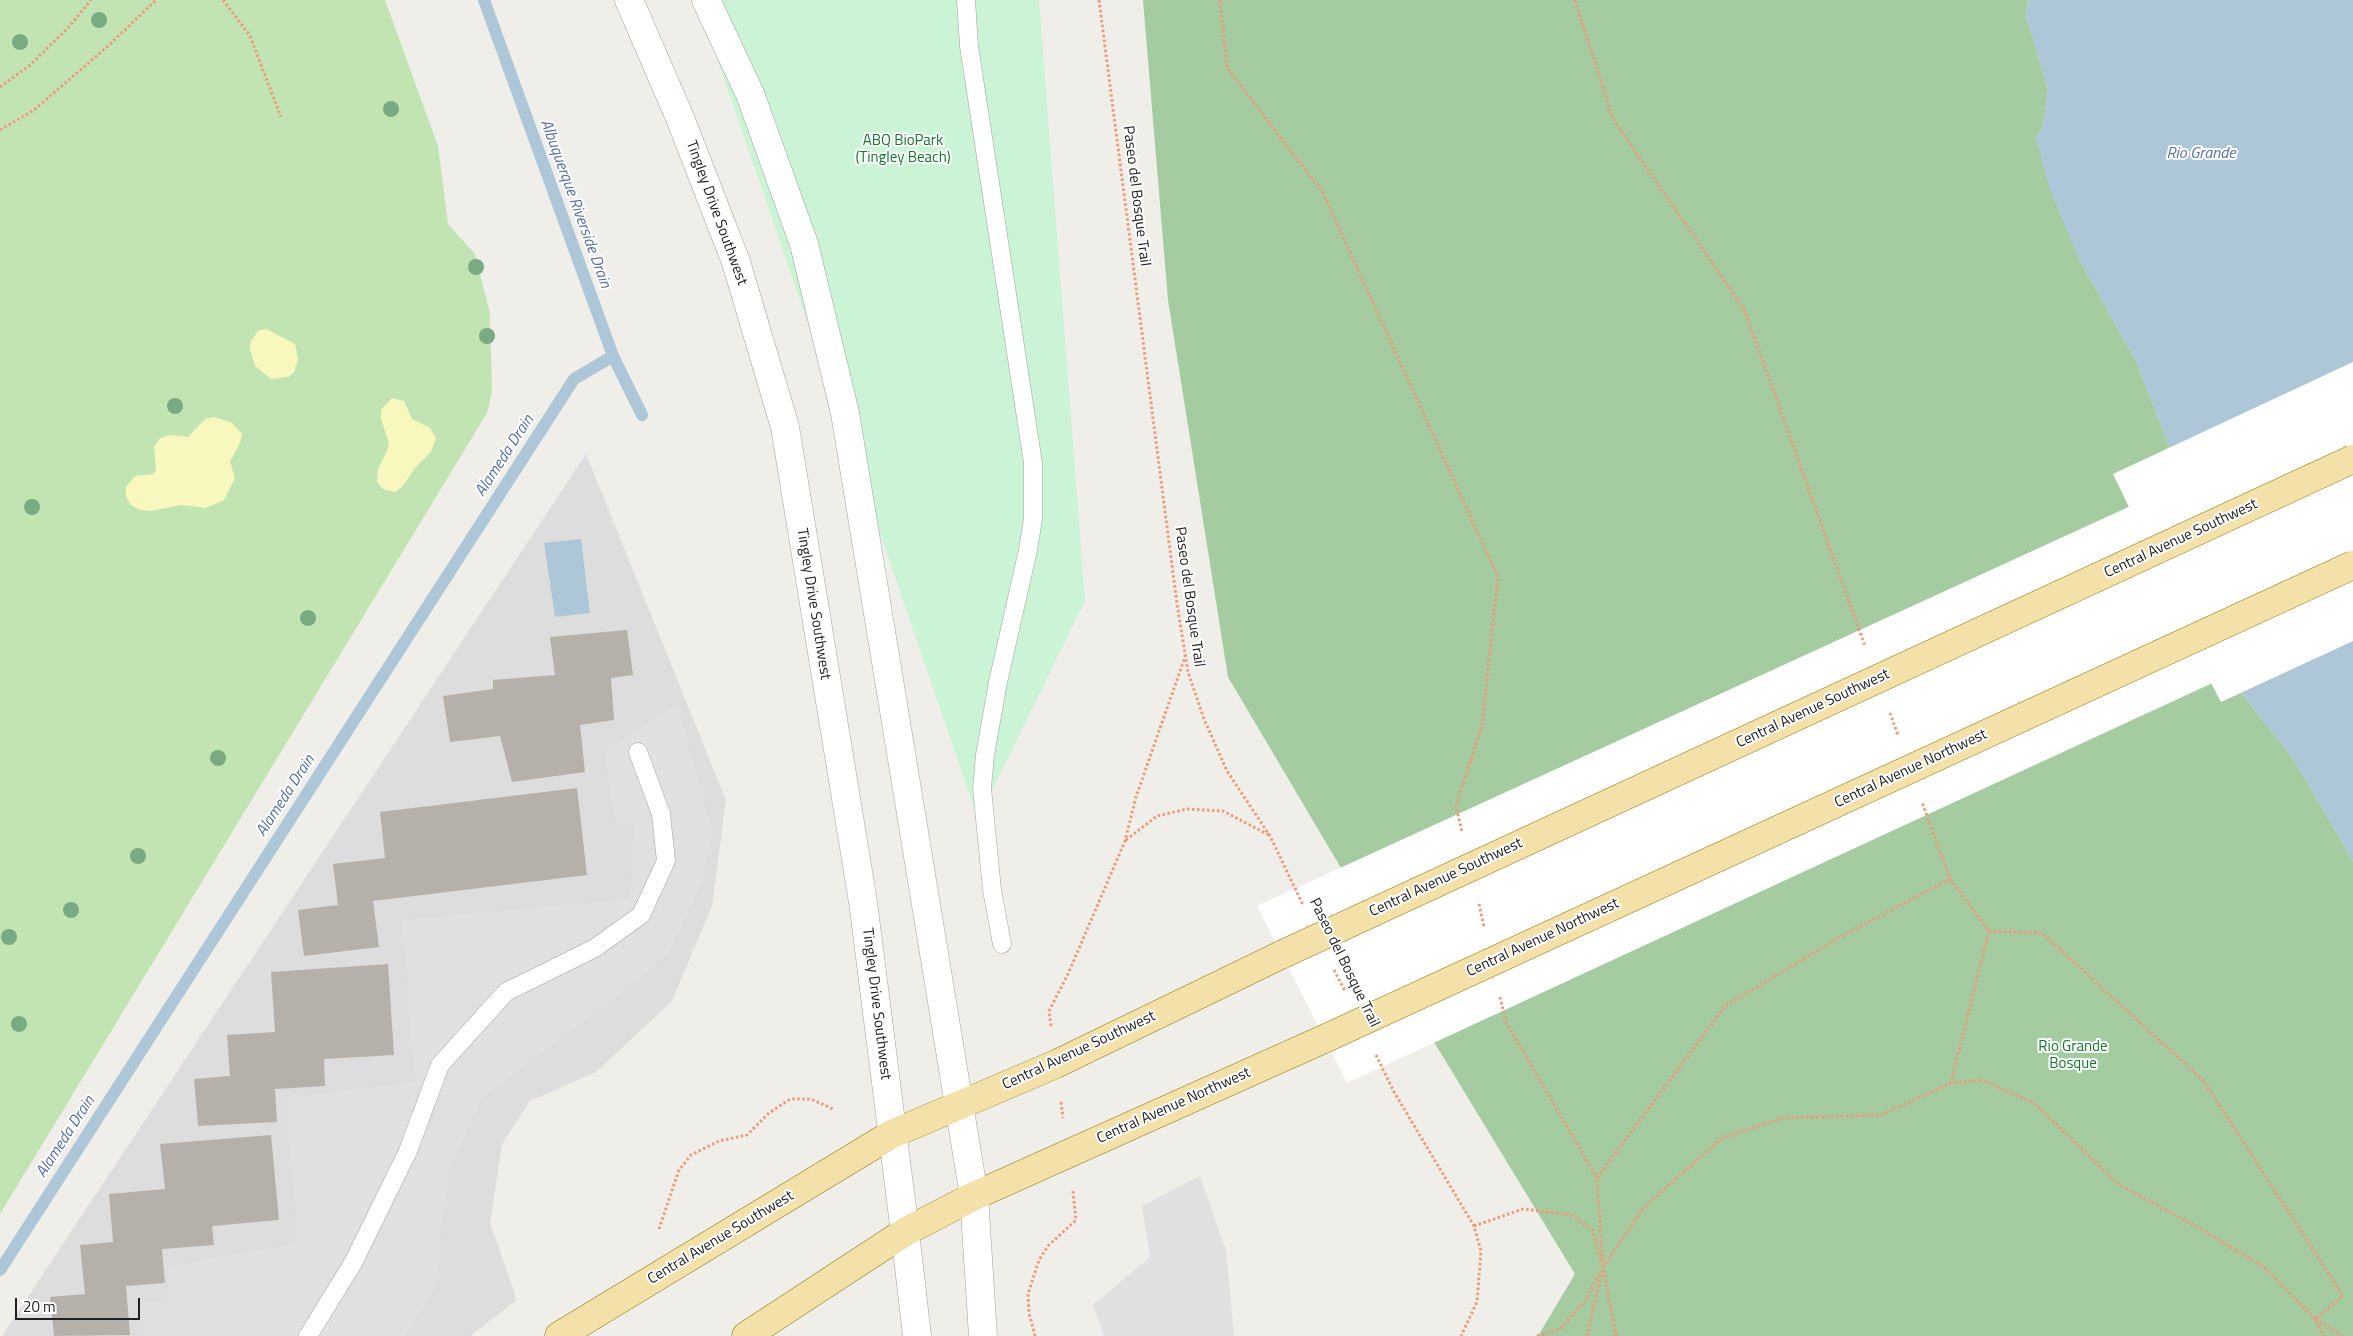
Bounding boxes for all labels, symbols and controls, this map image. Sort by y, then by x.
water label: Albuquerque Riverside Drain [536,117,614,291]
street label: Paseo del Bosque Trail [1118,125,1154,267]
park label: ABQ BioPark (Tingley Beach) [855,132,951,167]
street label: Tingley Drive Southwest [681,138,751,288]
water label: Rio Grande [2166,144,2236,164]
water label: Alameda Drain [472,412,538,500]
street label: Central Avenue Southwest [2102,496,2260,582]
street label: Paseo del Bosque Trail [1170,526,1208,668]
street label: Tingley Drive Southwest [792,527,834,681]
street label: Central Avenue Southwest [1734,666,1892,752]
street label: Central Avenue Northwest [1832,726,1990,812]
water label: Alameda Drain [253,752,319,840]
street label: Central Avenue Southwest [1367,835,1525,921]
street label: Central Avenue Northwest [1464,895,1622,981]
street label: Paseo del Bosque Trail [1305,896,1383,1030]
street label: Tingley Drive Southwest [858,927,894,1081]
street label: Central Avenue Southwest [1000,1008,1158,1094]
park label: Rio Grande Bosque [2038,1038,2108,1073]
street label: Central Avenue Northwest [1094,1064,1254,1148]
water label: Alameda Drain [33,1093,99,1181]
street label: Central Avenue Southwest [645,1187,797,1289]
scale bar [18,1288,142,1320]
text: 20 m [23,1295,56,1318]

